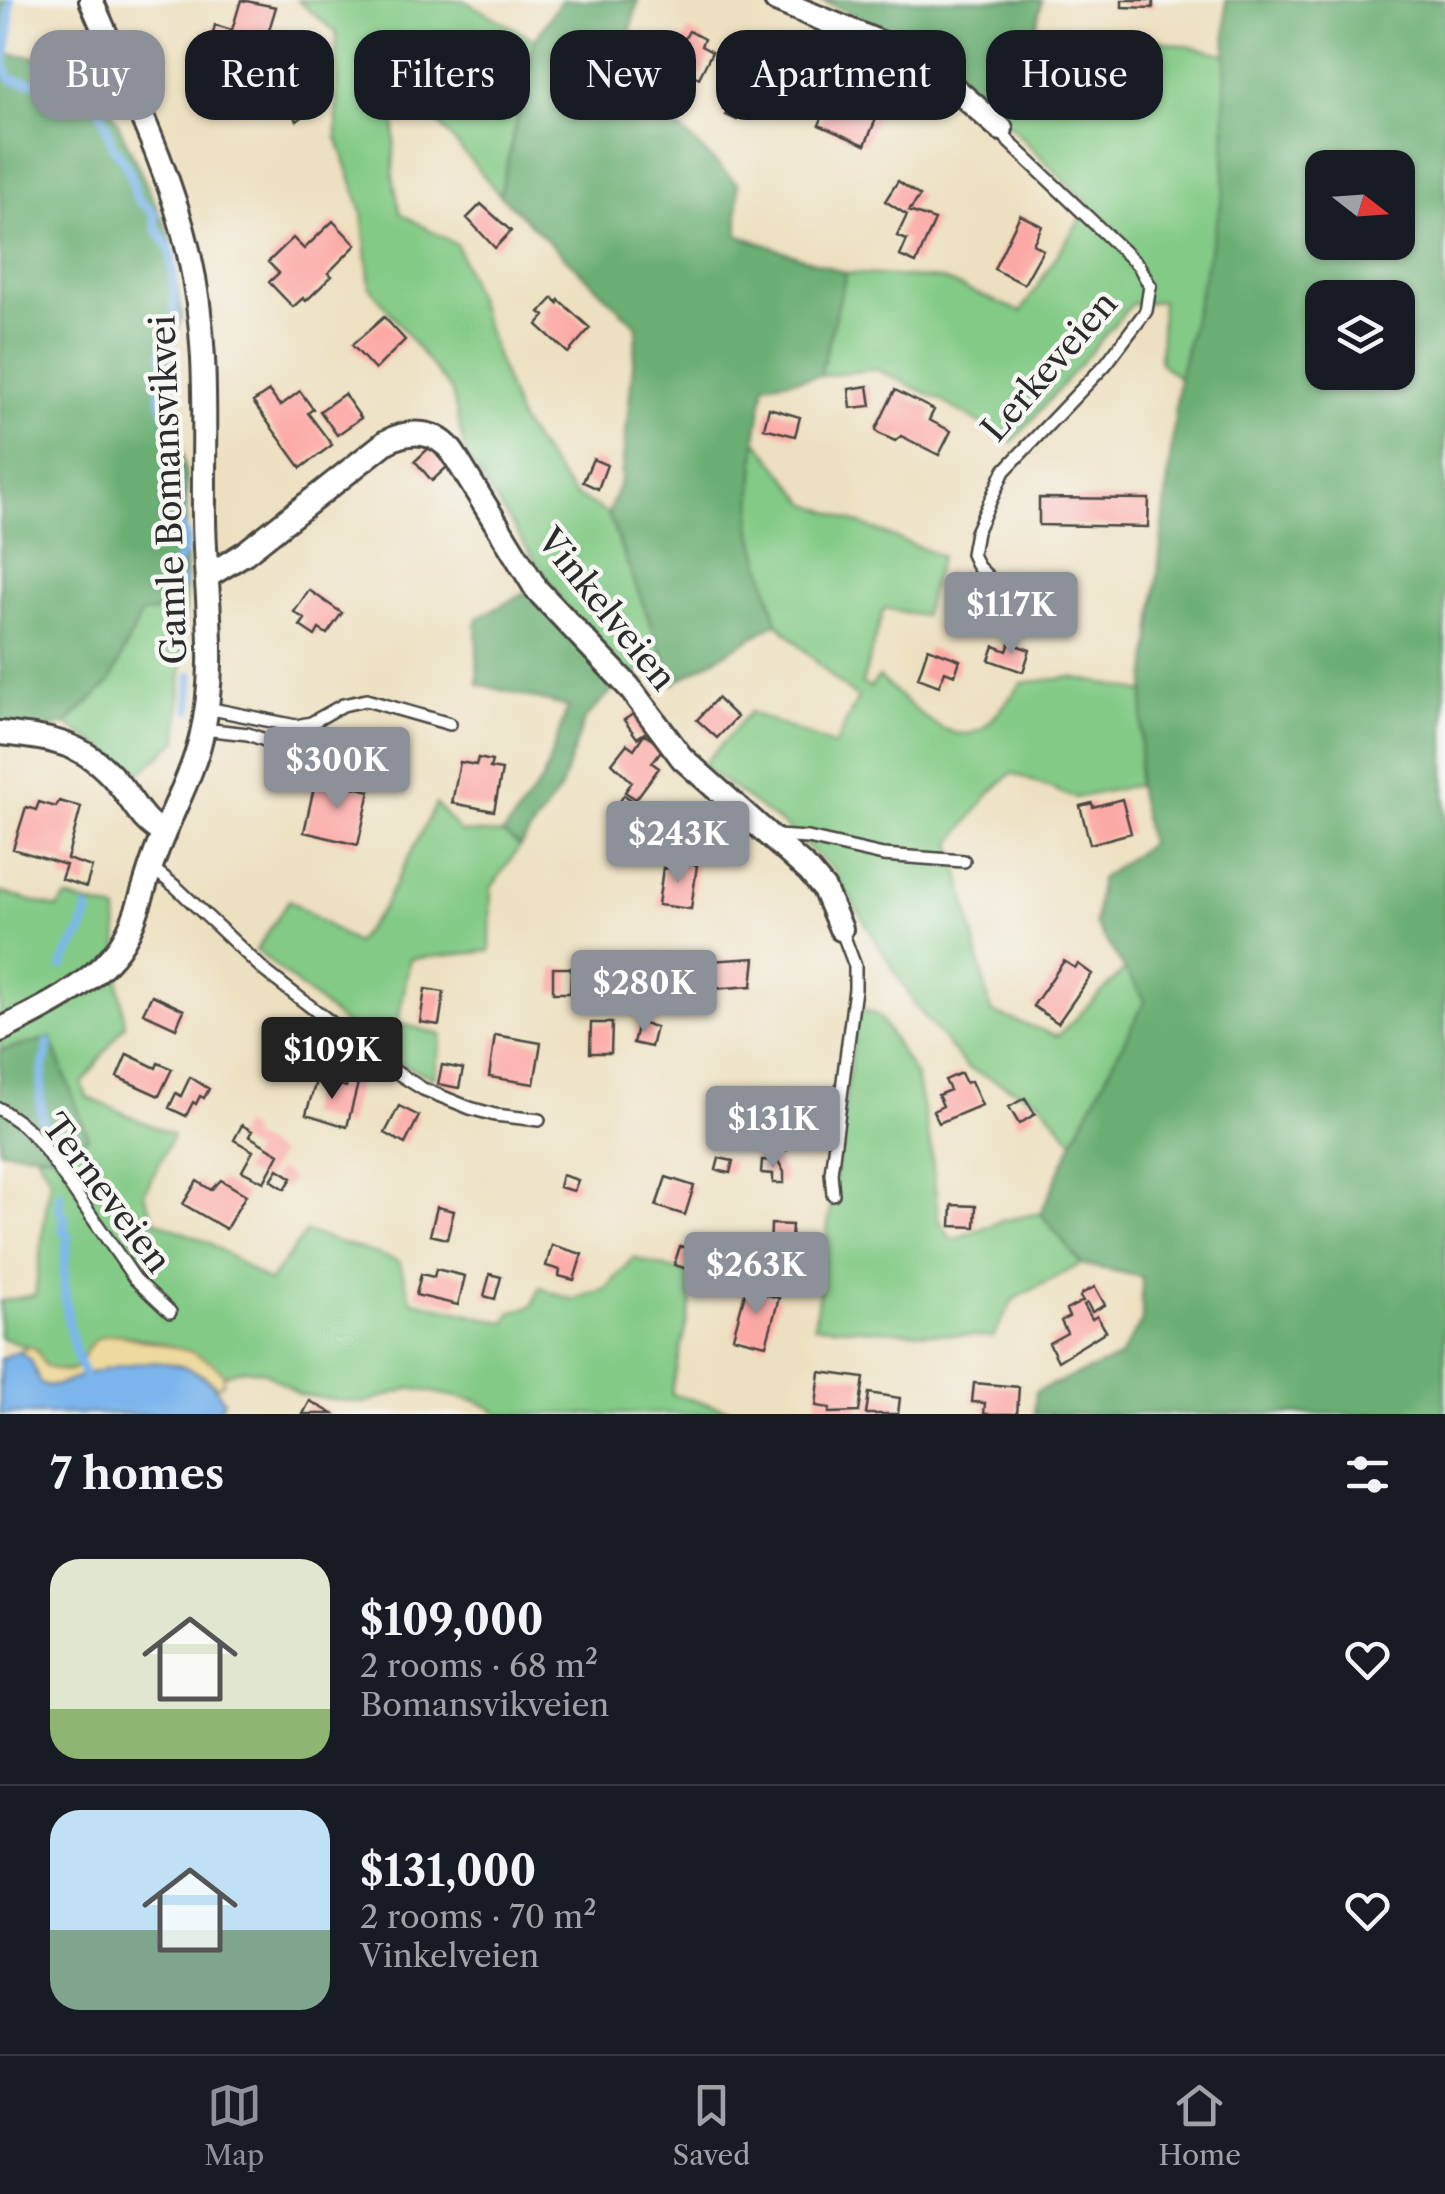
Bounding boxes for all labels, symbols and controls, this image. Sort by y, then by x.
chip: Buy [30,30,165,120]
chip: Rent [185,30,334,120]
chip: Filters [354,30,530,120]
chip: New [550,30,696,120]
chip: Apartment [716,30,966,120]
chip: House [986,30,1163,120]
north arrow [1305,150,1415,260]
map controls [1305,150,1415,390]
button: layers [1305,280,1415,390]
street label: Lerkeveien [972,282,1126,450]
street label: Gamle Bomansvikvei [140,314,196,666]
street label: Vinkelveien [528,519,685,699]
pin: $117K [941,572,1081,657]
text: $117K [967,585,1055,624]
pin: $300K [267,727,407,812]
text: $300K [286,740,388,779]
pin: $243K [608,801,748,886]
text: $243K [628,814,728,853]
pin: $280K [574,950,714,1035]
text: $280K [593,963,695,1002]
pin: $109K [262,1017,402,1102]
text: $109K [283,1030,381,1069]
pin: $131K [703,1086,843,1171]
text: $131K [728,1099,818,1138]
street label: Terneveien [33,1105,181,1281]
pin: $263K [686,1232,826,1317]
text: $263K [706,1245,806,1284]
icon: filters [1340,1447,1395,1502]
text: 7 homes [50,1448,224,1500]
text: $109,000 [360,1594,543,1646]
icon: home [130,1599,250,1719]
icon: heart [1340,1632,1395,1687]
text: 2 rooms · 68 m² [360,1646,598,1685]
text: Bomansvikveien [360,1685,609,1724]
text: $131,000 [360,1845,536,1897]
icon: home [130,1850,250,1970]
icon: heart [1340,1883,1395,1938]
text: 2 rooms · 70 m² [360,1897,596,1936]
text: Vinkelveien [360,1936,539,1975]
tab: Map [204,2078,264,2172]
tab: Saved [673,2078,750,2172]
tab: Home [1159,2078,1241,2172]

